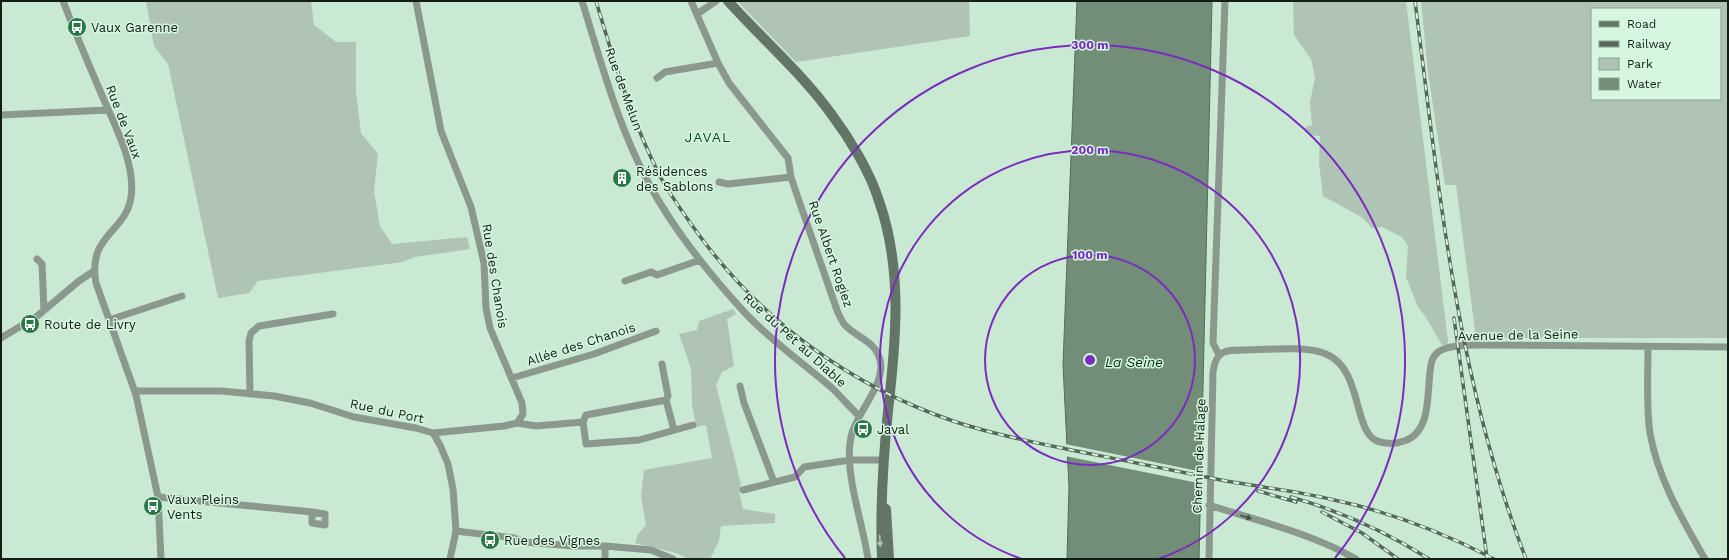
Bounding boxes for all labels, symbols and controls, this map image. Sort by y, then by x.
legend [1591,8,1721,100]
bus stop icon: Vaux Garenne [66,16,88,38]
text: Road [1627,17,1656,31]
place label: Vaux Garenne [91,20,178,35]
text: Railway [1627,37,1672,51]
text: 300 m [1071,38,1109,52]
street label: Rue de Melun [602,46,646,132]
text: Park [1627,57,1653,71]
text: Water [1627,77,1662,91]
street label: Rue de Vaux [103,83,145,161]
district label: JAVAL [685,129,731,145]
text: 200 m [1071,143,1109,157]
place label: Résidences des Sablons [636,164,713,194]
building icon: Résidences des Sablons [611,167,633,189]
street label: Rue Albert Rogiez [806,199,856,309]
street label: Rue des Chanois [479,223,511,330]
text: 100 m [1072,248,1108,262]
street label: Rue du Pet au Diable [740,290,850,390]
bus stop icon: Route de Livry [19,313,41,335]
place label: Route de Livry [44,317,136,332]
street label: Allée des Chanois [525,319,637,369]
street label: Avenue de la Seine [1457,326,1579,344]
centre of rings [1083,353,1097,367]
water label: La Seine [1105,354,1163,370]
street label: Rue du Port [349,396,426,426]
street label: Chemin de Halage [1189,398,1209,514]
bus stop icon: Javal [852,418,874,440]
place label: Javal [877,422,909,437]
place label: Vaux Pleins Vents [167,492,239,522]
bus stop icon: Vaux Pleins Vents [142,495,164,517]
one-way arrow [1241,514,1253,520]
bus stop icon: Rue des Vignes [479,529,501,551]
place label: Rue des Vignes [504,533,600,548]
one-way arrow [877,535,884,547]

